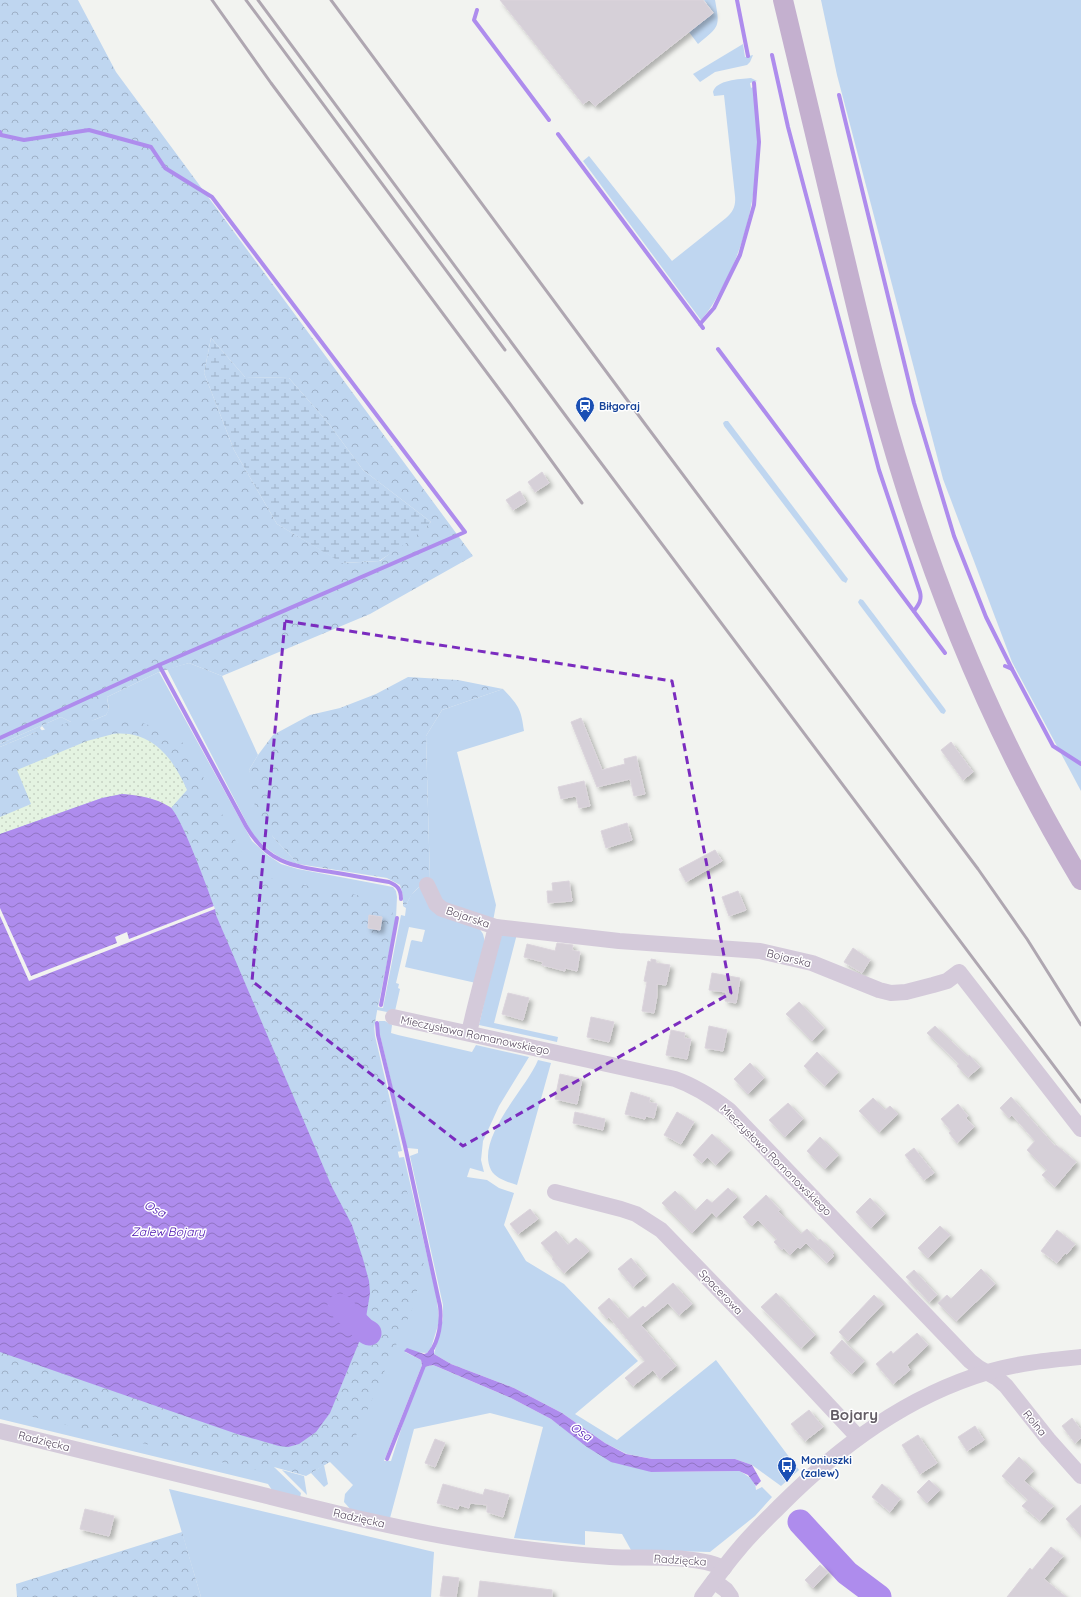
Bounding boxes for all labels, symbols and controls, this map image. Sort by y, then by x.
station icon: Biłgoraj [574,395,596,423]
place label: Biłgoraj [599,399,640,413]
street label: Bojarska [444,903,492,931]
street label: Bojarska [765,946,813,970]
street label: Mieczysława Romanowskiego [399,1012,551,1058]
street label: Mieczysława Romanowskiego [717,1101,835,1219]
water label: Osa [142,1197,169,1221]
water label: Zalew Bojary [131,1224,206,1239]
street label: Spacerowa [696,1267,746,1317]
district label: Bojary [830,1405,878,1424]
street label: Rolna [1020,1407,1050,1439]
water label: Osa [568,1419,595,1444]
street label: Radzięcka [17,1428,71,1454]
place label: Moniuszki (zalew) [801,1453,852,1480]
bus stop icon: Moniuszki (zalew) [776,1455,798,1483]
street label: Radzięcka [332,1505,386,1531]
street label: Radzięcka [653,1551,707,1569]

